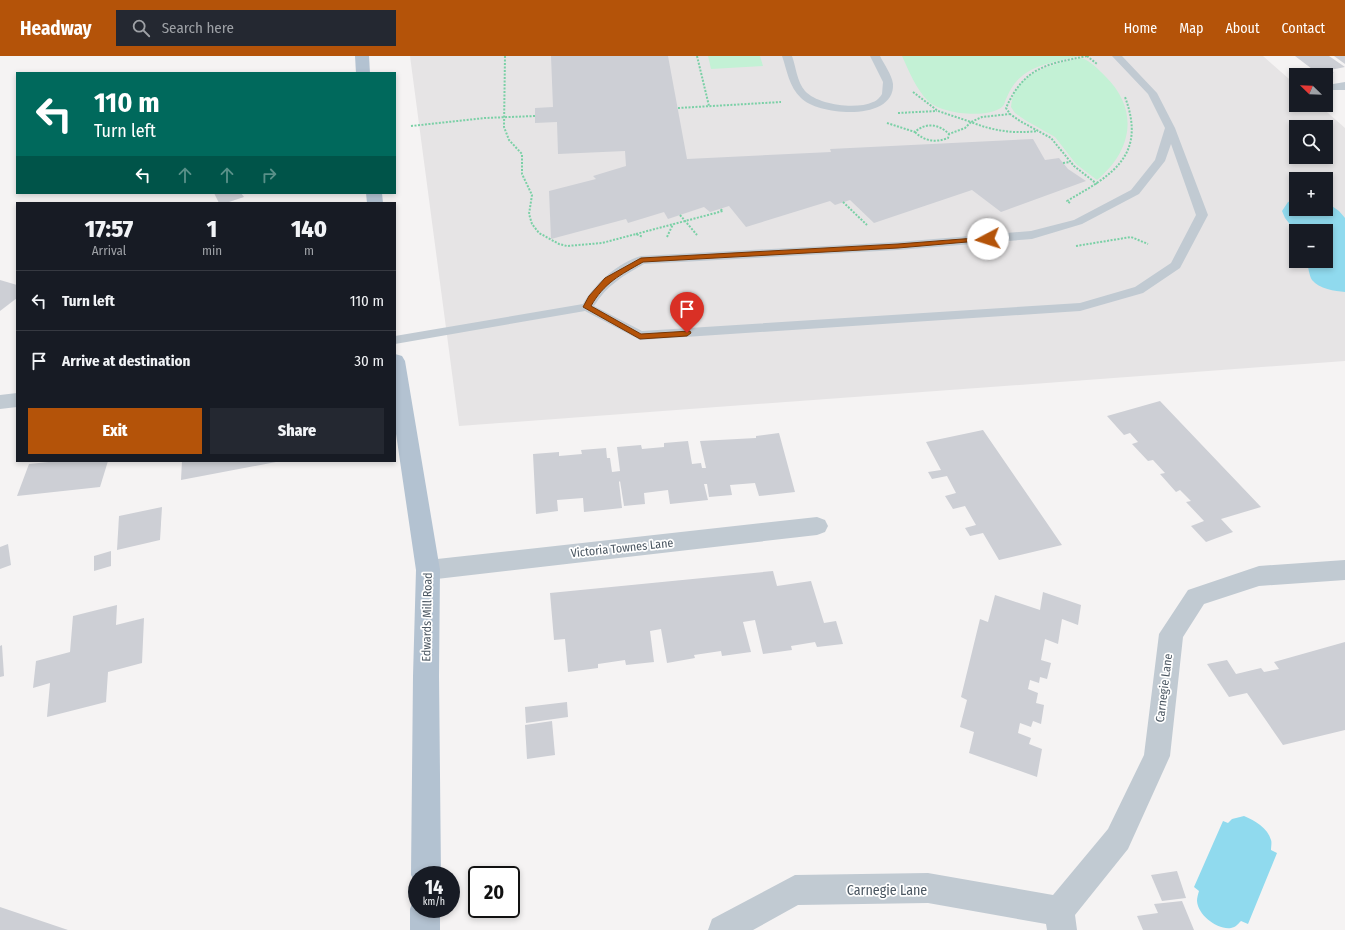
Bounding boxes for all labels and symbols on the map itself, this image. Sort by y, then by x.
north arrow [1289,68,1333,112]
position arrow [967,218,1009,260]
pin [670,292,704,333]
street label: Victoria Townes Lane [570,536,674,560]
street label: Edwards Mill Road [419,572,435,662]
street label: Carnegie Lane [1153,653,1175,723]
speed limit sign: 20 [468,866,520,918]
street label: Carnegie Lane [847,882,927,899]

